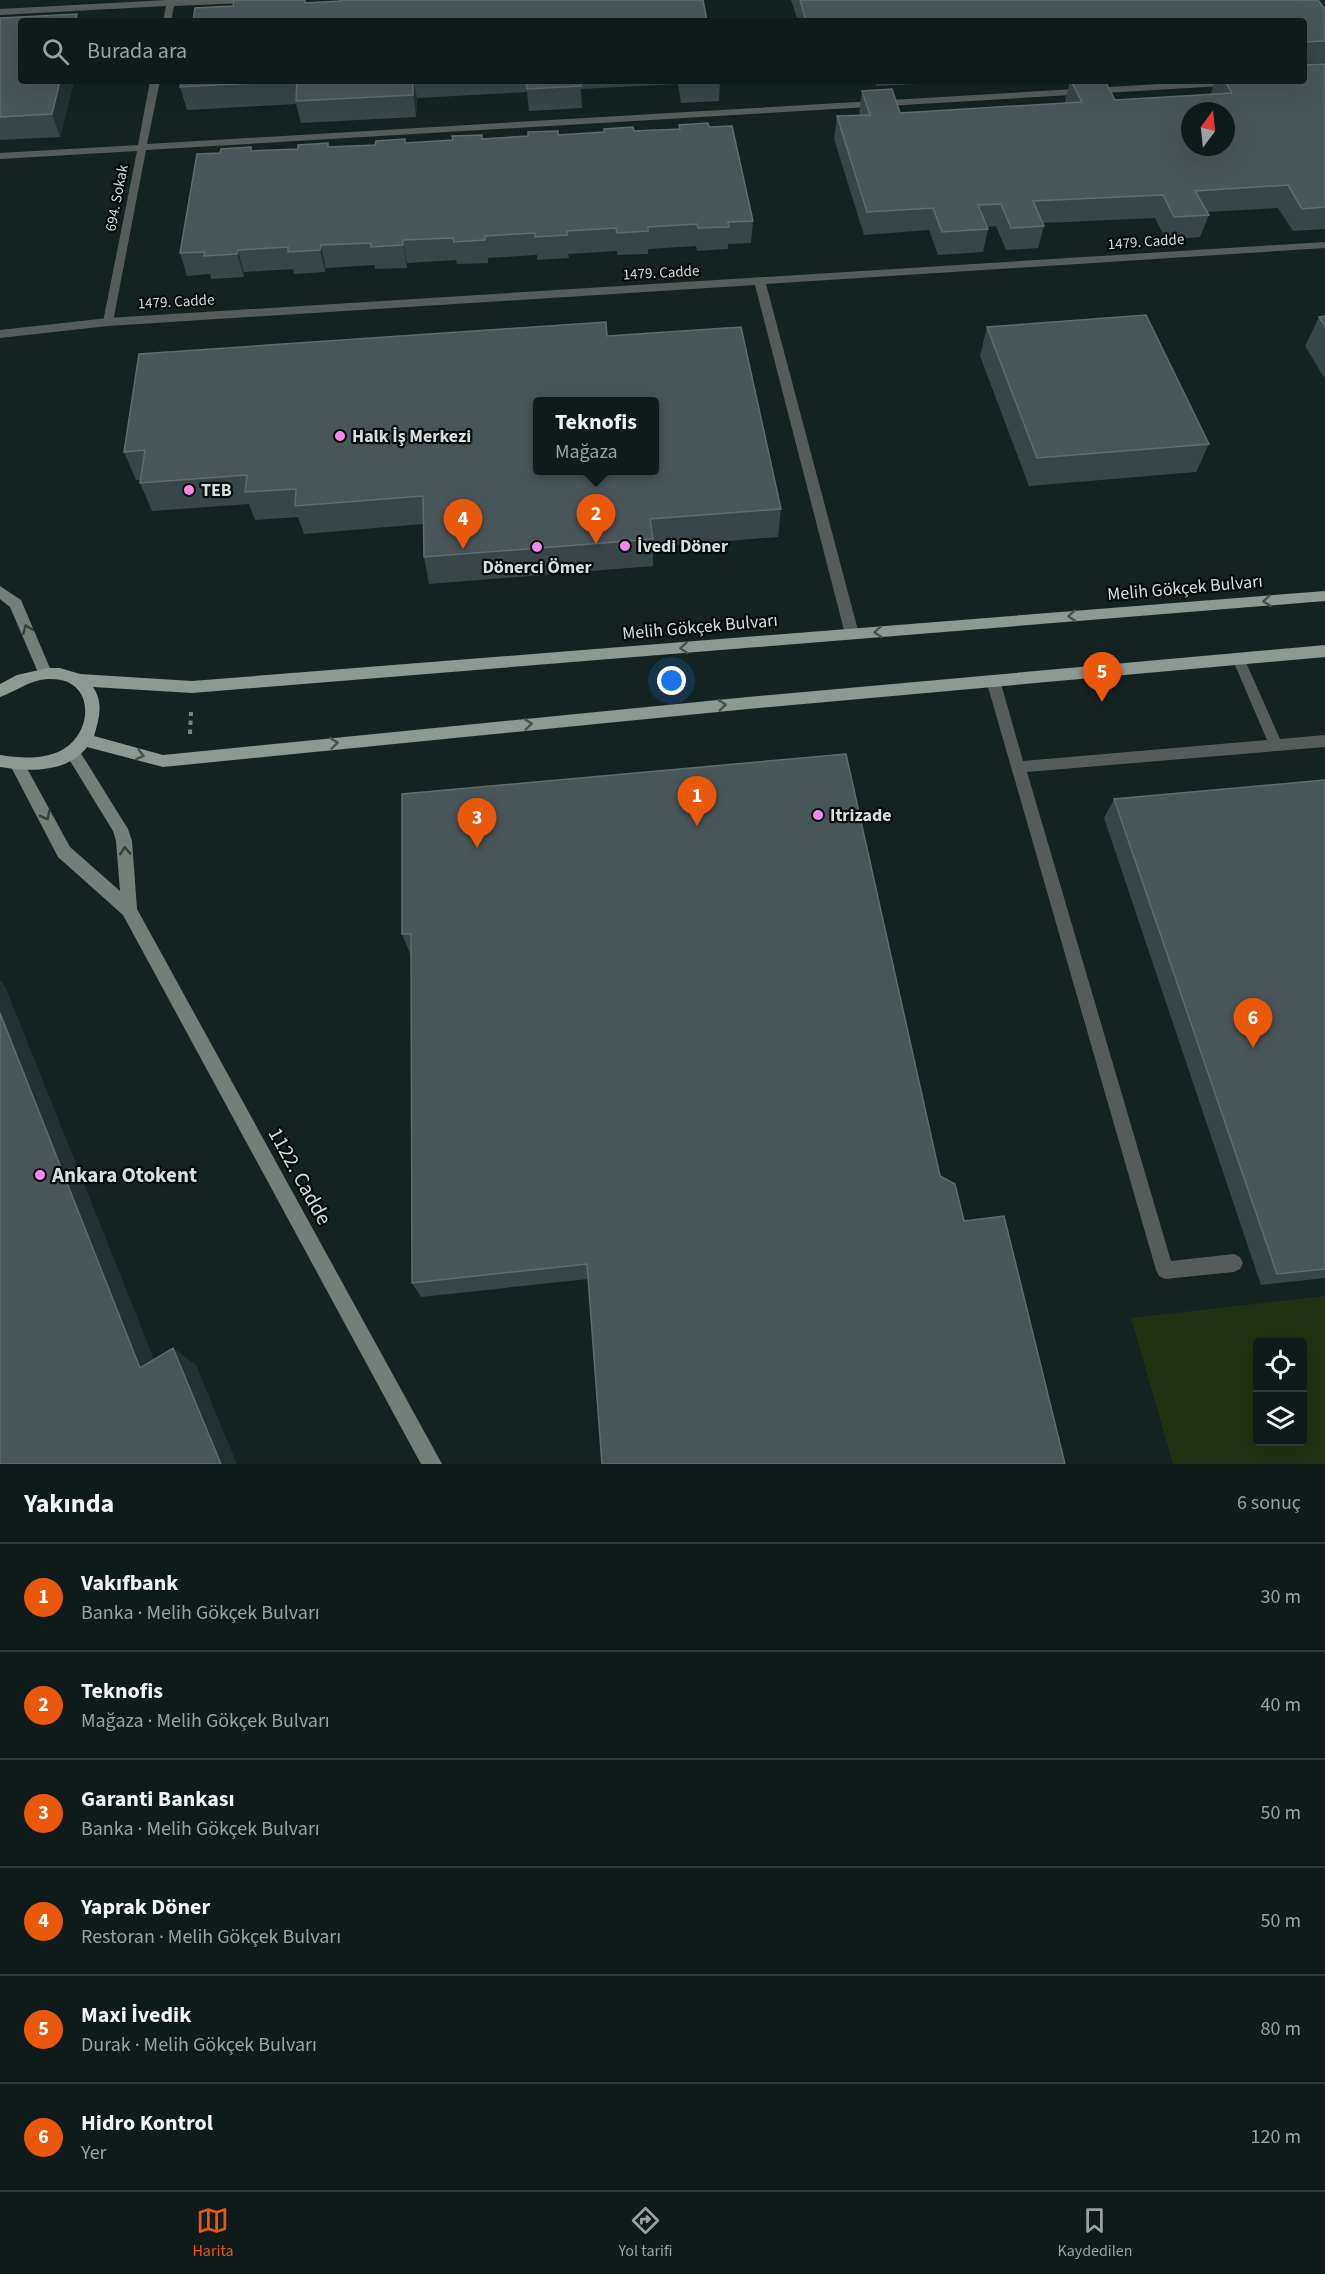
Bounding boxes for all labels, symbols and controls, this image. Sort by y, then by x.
search box [18,18,1307,84]
icon: search [39,35,72,68]
text: Burada ara [87,35,187,67]
north arrow [1181,102,1235,156]
street label: 694. Sokak [100,162,134,233]
street label: 1479. Cadde [1107,229,1185,255]
street label: 1479. Cadde [622,261,700,285]
street label: 1479. Cadde [137,290,215,314]
popup [533,397,659,475]
text: Teknofis [555,406,637,438]
place label: Halk İş Merkezi [352,424,471,449]
marker: Halk İş Merkezi [333,429,347,443]
text: Mağaza [555,438,618,466]
place label: TEB [201,478,232,503]
marker: TEB [182,483,196,497]
pin: 2 [576,494,616,544]
pin: 4 [444,500,482,549]
place label: İvedi Döner [637,534,729,559]
marker: İvedi Döner [618,539,632,553]
marker: Dönerci Ömer [530,540,544,554]
place label: Dönerci Ömer [482,555,592,580]
street label: Melih Gökçek Bulvarı [1106,569,1264,607]
one-way arrow [1262,594,1271,607]
street label: Melih Gökçek Bulvarı [621,608,779,646]
one-way arrow [1068,609,1077,622]
one-way arrow [22,624,34,635]
one-way arrow [873,625,882,638]
one-way arrow [679,641,688,654]
pin: 5 [1082,652,1122,702]
your location [657,666,686,695]
one-way arrow [717,699,726,712]
one-way arrow [523,718,532,731]
one-way arrow [329,737,338,750]
one-way arrow [135,747,145,760]
pin: 1 [678,776,716,826]
pin: 3 [458,798,496,848]
place label: Itrizade [830,803,892,828]
marker: Itrizade [811,808,825,822]
one-way arrow [38,810,50,821]
one-way arrow [118,847,131,856]
pin: 6 [1234,998,1272,1048]
street label: 1122. Cadde [261,1122,339,1230]
place label: Ankara Otokent [51,1160,197,1190]
marker: Ankara Otokent [33,1168,47,1182]
map controls [1253,1338,1307,1446]
button: locate [1253,1338,1307,1392]
button: layers [1253,1392,1307,1446]
text: Yakında [24,1485,114,1522]
text: 6 sonuç [1237,1489,1301,1517]
text: Vakıfbank [81,1567,178,1599]
text: 1 [38,1583,49,1611]
text: 30 m [1261,1583,1301,1611]
text: Banka · Melih Gökçek Bulvarı [81,1599,320,1627]
text: Teknofis [81,1675,163,1707]
text: 2 [38,1691,49,1719]
text: 40 m [1261,1691,1301,1719]
text: Mağaza · Melih Gökçek Bulvarı [81,1707,330,1735]
text: Garanti Bankası [81,1783,235,1815]
text: 3 [38,1799,49,1827]
text: 50 m [1261,1799,1301,1827]
text: Banka · Melih Gökçek Bulvarı [81,1815,320,1843]
text: Yaprak Döner [81,1891,210,1923]
text: 4 [38,1907,49,1935]
text: 50 m [1261,1907,1301,1935]
text: Restoran · Melih Gökçek Bulvarı [81,1923,341,1951]
text: Maxi İvedik [81,1999,191,2031]
text: 5 [38,2015,49,2043]
text: 80 m [1261,2015,1301,2043]
text: Durak · Melih Gökçek Bulvarı [81,2031,317,2059]
text: Hidro Kontrol [81,2107,213,2139]
text: 6 [38,2123,49,2151]
text: 120 m [1251,2123,1301,2151]
text: Yer [81,2139,107,2167]
tab: Harita [192,2204,234,2262]
tab: Yol tarifi [618,2204,673,2262]
tab: Kaydedilen [1057,2204,1133,2262]

